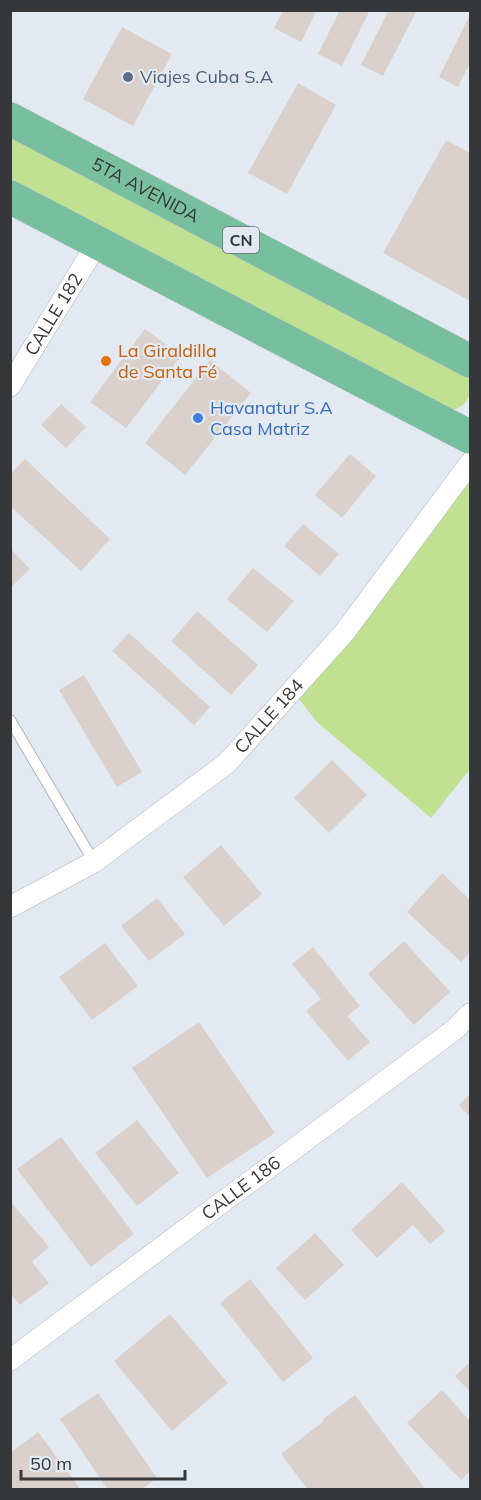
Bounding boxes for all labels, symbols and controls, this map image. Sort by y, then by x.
place label: Viajes Cuba S.A [140,65,273,88]
marker: Viajes Cuba S.A [121,70,135,84]
street label: 5TA AVENIDA [88,152,203,228]
road number: CN [223,227,259,253]
street label: CALLE 182 [19,269,87,360]
place label: La Giraldilla de Santa Fé [118,339,217,383]
marker: La Giraldilla de Santa Fé [99,354,113,368]
place label: Havanatur S.A Casa Matriz [210,396,333,440]
marker: Havanatur S.A Casa Matriz [191,411,205,425]
street label: CALLE 184 [229,674,308,758]
street label: CALLE 186 [197,1151,285,1225]
scale bar [21,1443,184,1481]
text: 50 m [30,1452,72,1475]

